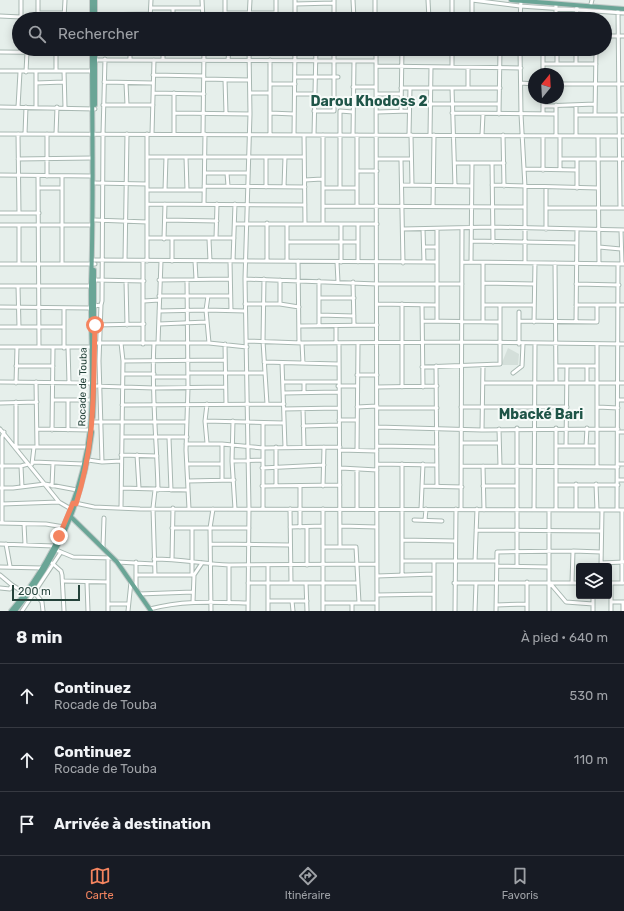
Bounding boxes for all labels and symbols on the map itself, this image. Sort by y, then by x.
north arrow [528,68,564,104]
district label: Darou Khodoss 2 [311,93,427,110]
route start [86,316,104,334]
street label: Rocade de Touba [76,347,90,427]
district label: Mbacké Bari [499,406,583,423]
route end [50,527,68,545]
scale bar [12,583,80,602]

